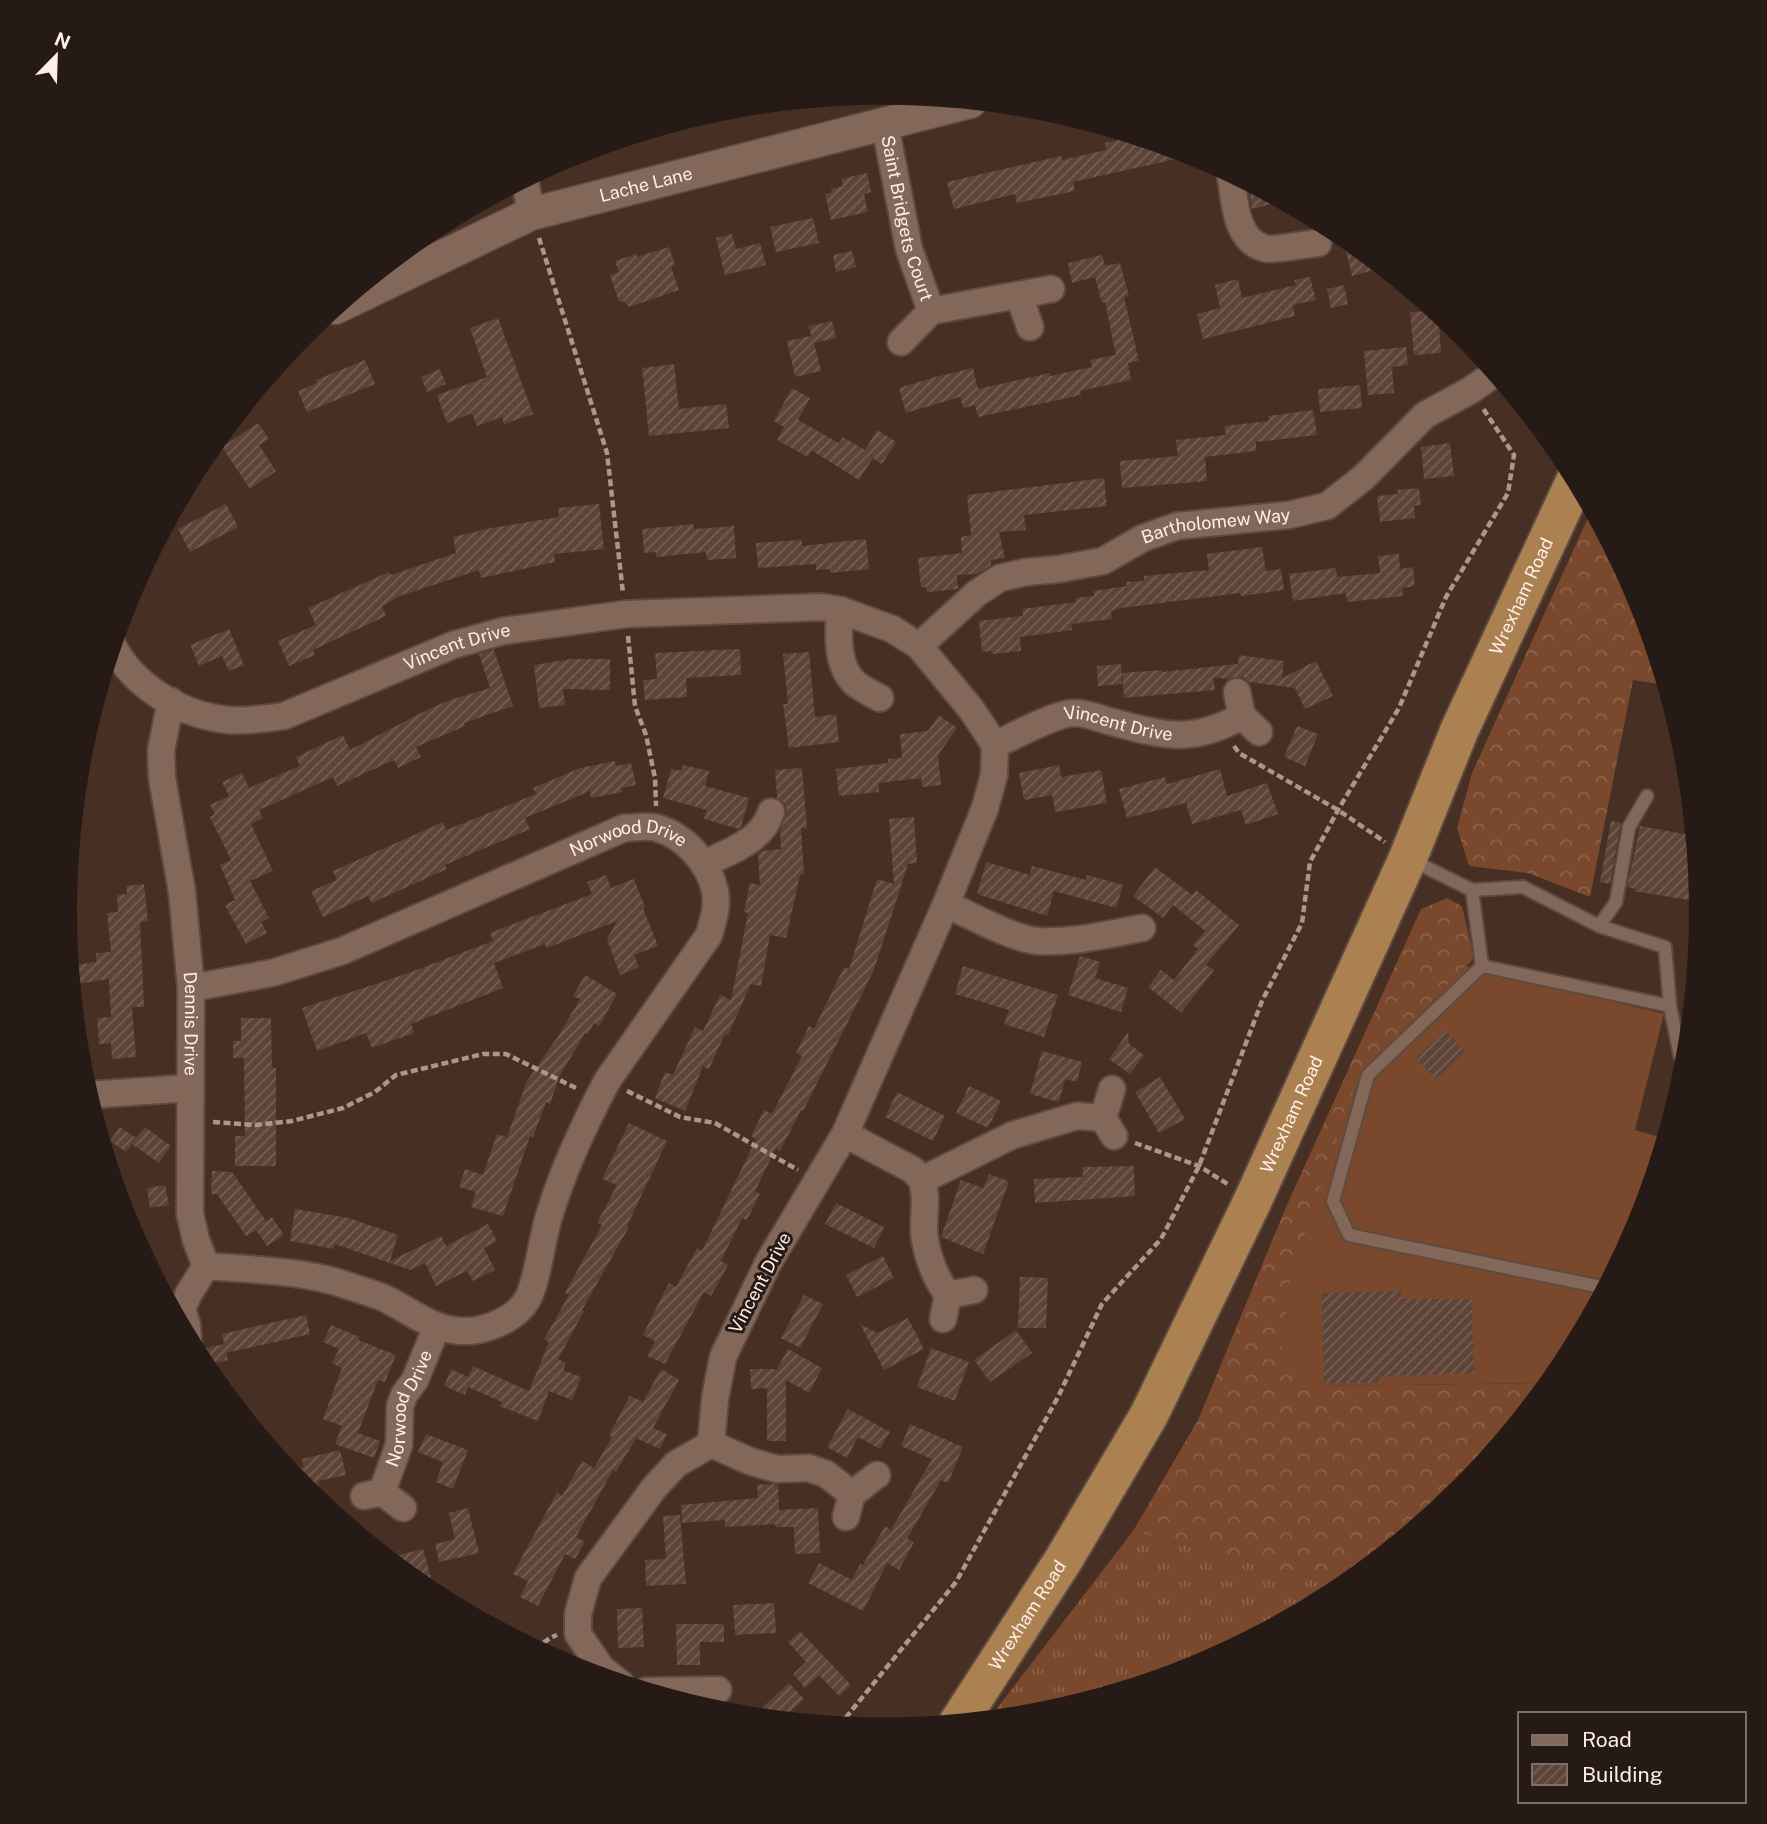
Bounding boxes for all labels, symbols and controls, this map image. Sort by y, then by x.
north arrow [21,21,91,91]
text: N [52,27,74,53]
street label: Saint Bridgets Court [877,134,938,304]
street label: Lache Lane [597,162,695,206]
street label: Bartholomew Way [1138,504,1291,548]
street label: Wrexham Road [1485,534,1557,658]
street label: Vincent Drive [401,619,512,674]
street label: Vincent Drive [1062,702,1174,745]
street label: Norwood Drive [566,815,692,860]
street label: Dennis Drive [180,971,202,1076]
street label: Wrexham Road [1256,1052,1327,1176]
street label: Vincent Drive [724,1229,795,1337]
street label: Norwood Drive [381,1347,436,1470]
street label: Wrexham Road [984,1556,1070,1674]
legend [1518,1712,1746,1803]
text: Road [1582,1727,1632,1752]
text: Building [1582,1762,1663,1787]

